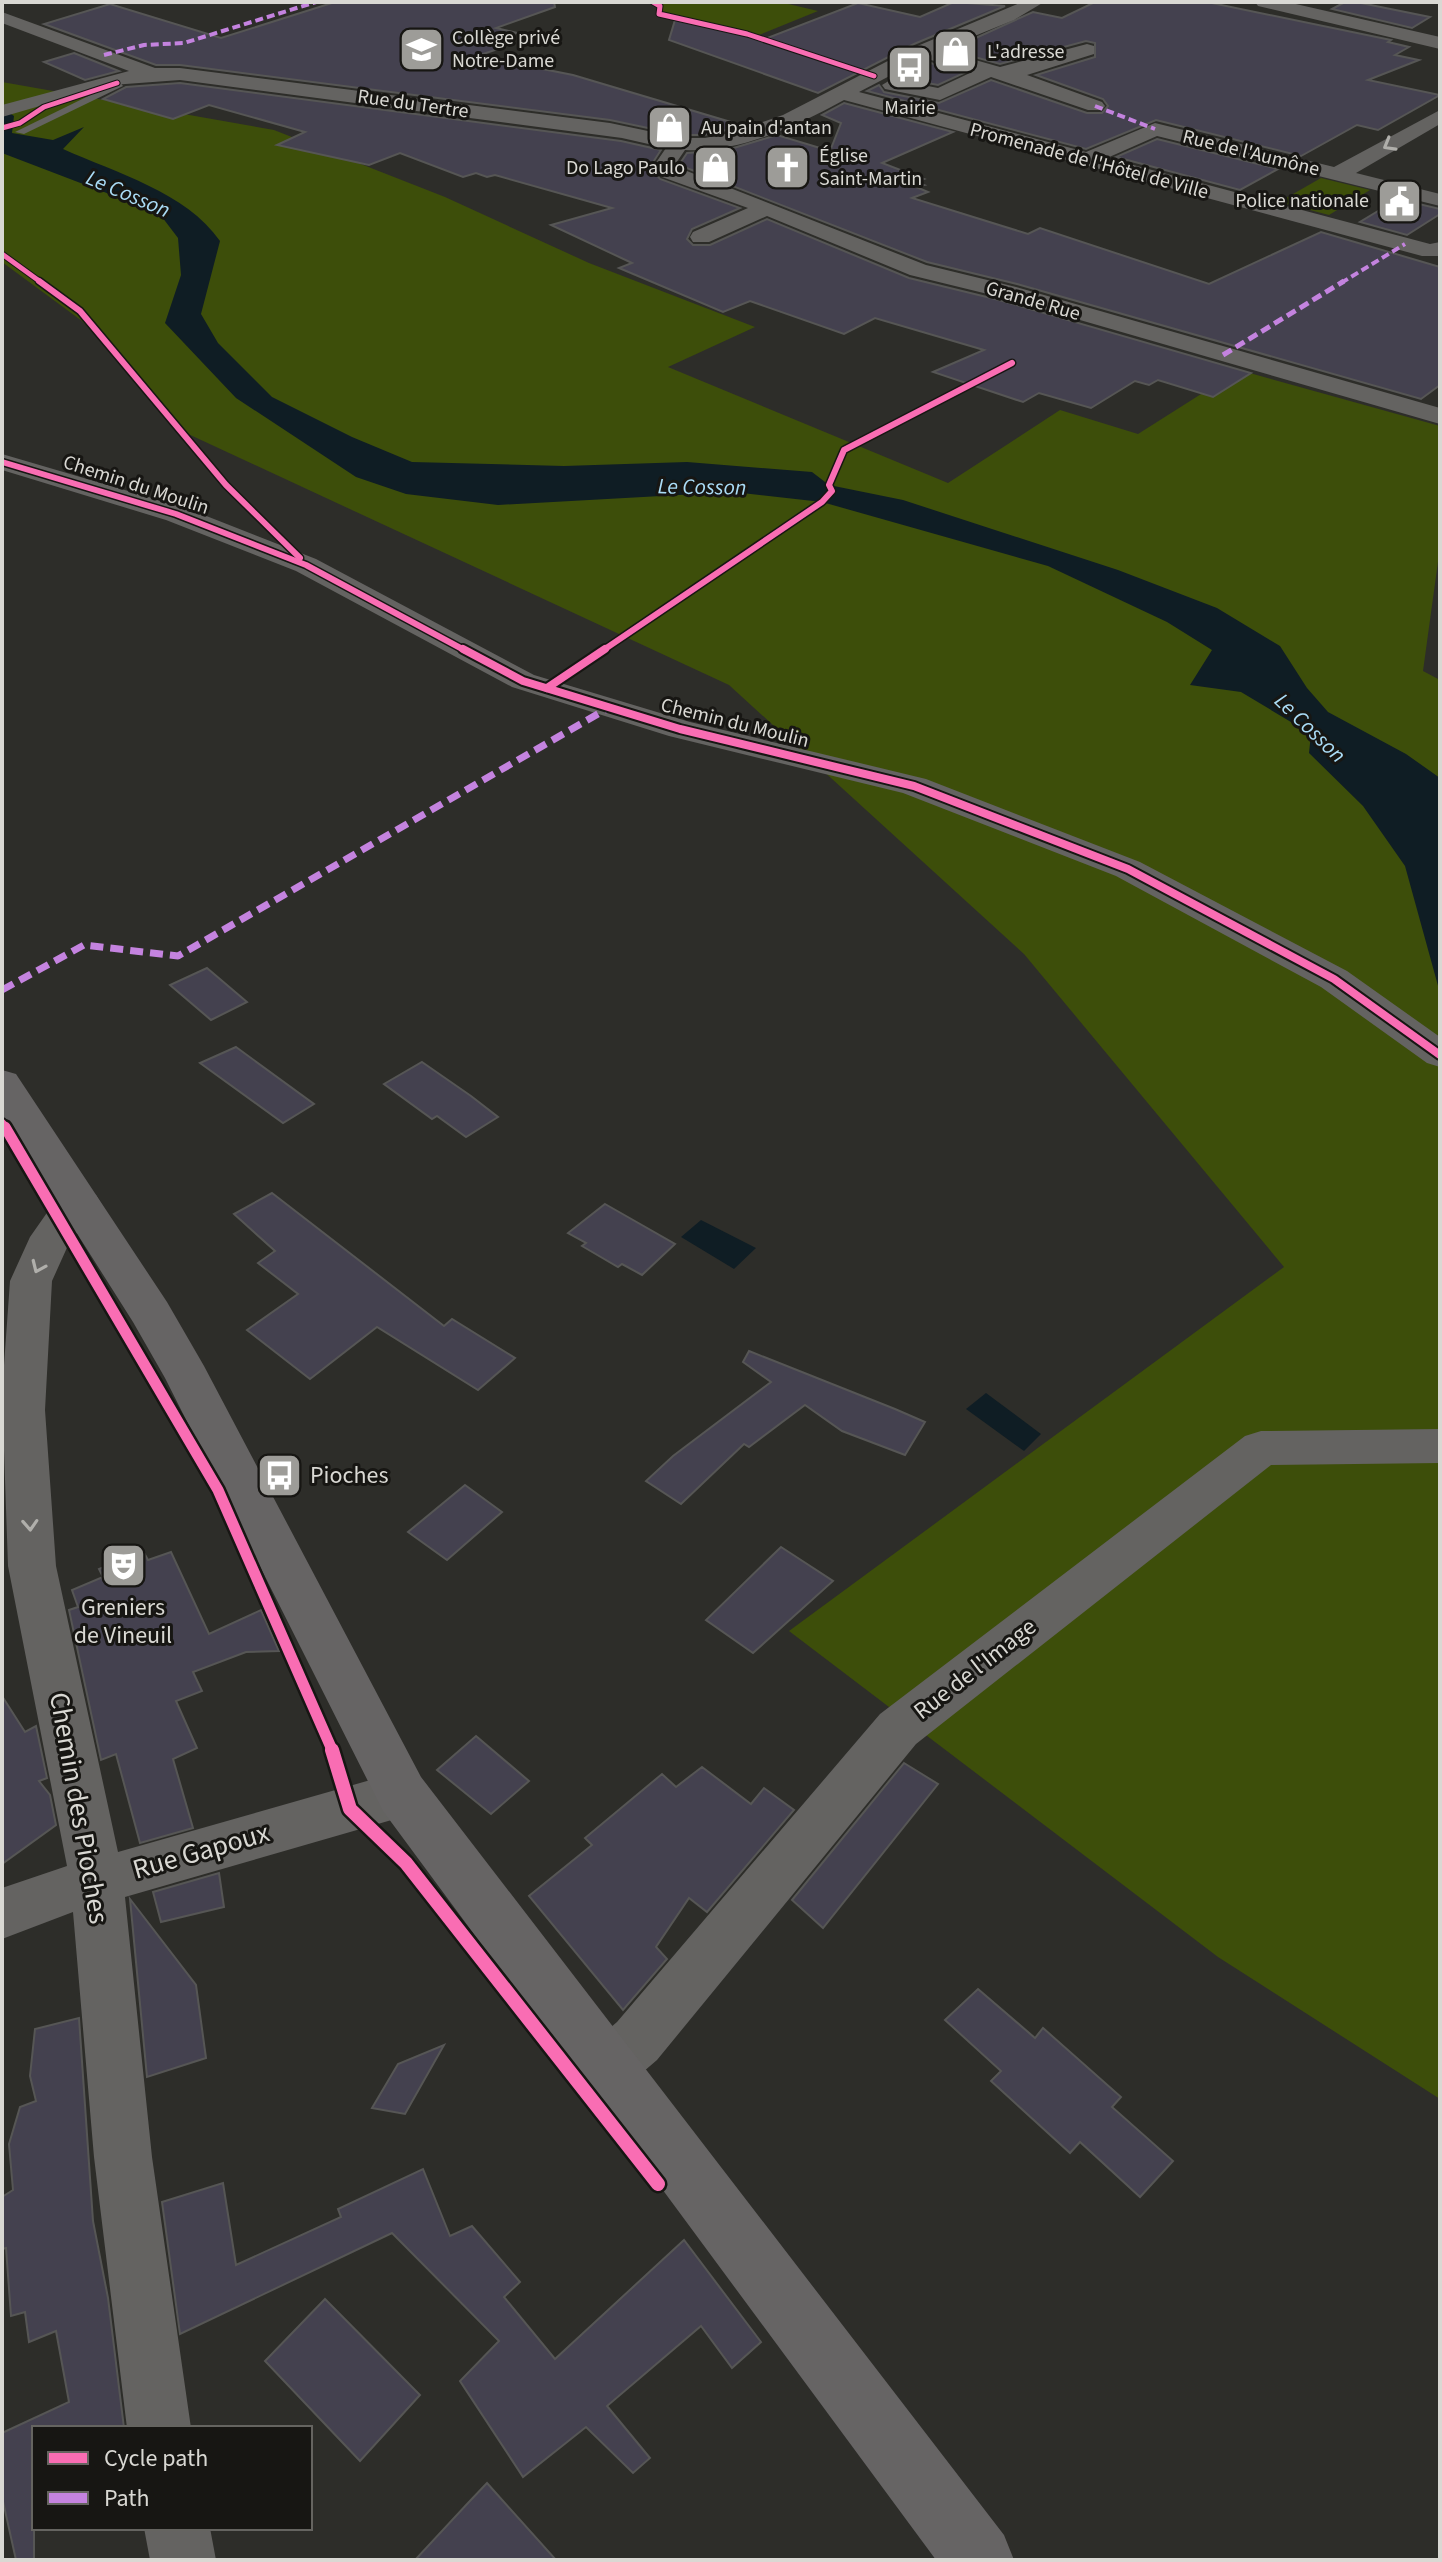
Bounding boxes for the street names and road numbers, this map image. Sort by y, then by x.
street label: Rue du Tertre [356,82,470,126]
street label: Promenade de l'Hôtel de Ville [967,116,1211,206]
street label: Rue de l'Aumône [1180,122,1322,184]
street label: Grande Rue [983,274,1084,328]
street label: Chemin du Moulin [59,448,213,522]
street label: Chemin du Moulin [658,691,812,755]
street label: Rue de l'Image [906,1610,1044,1728]
street label: Chemin des Pioches [39,1689,119,1927]
street label: Rue Gapoux [128,1812,275,1890]

